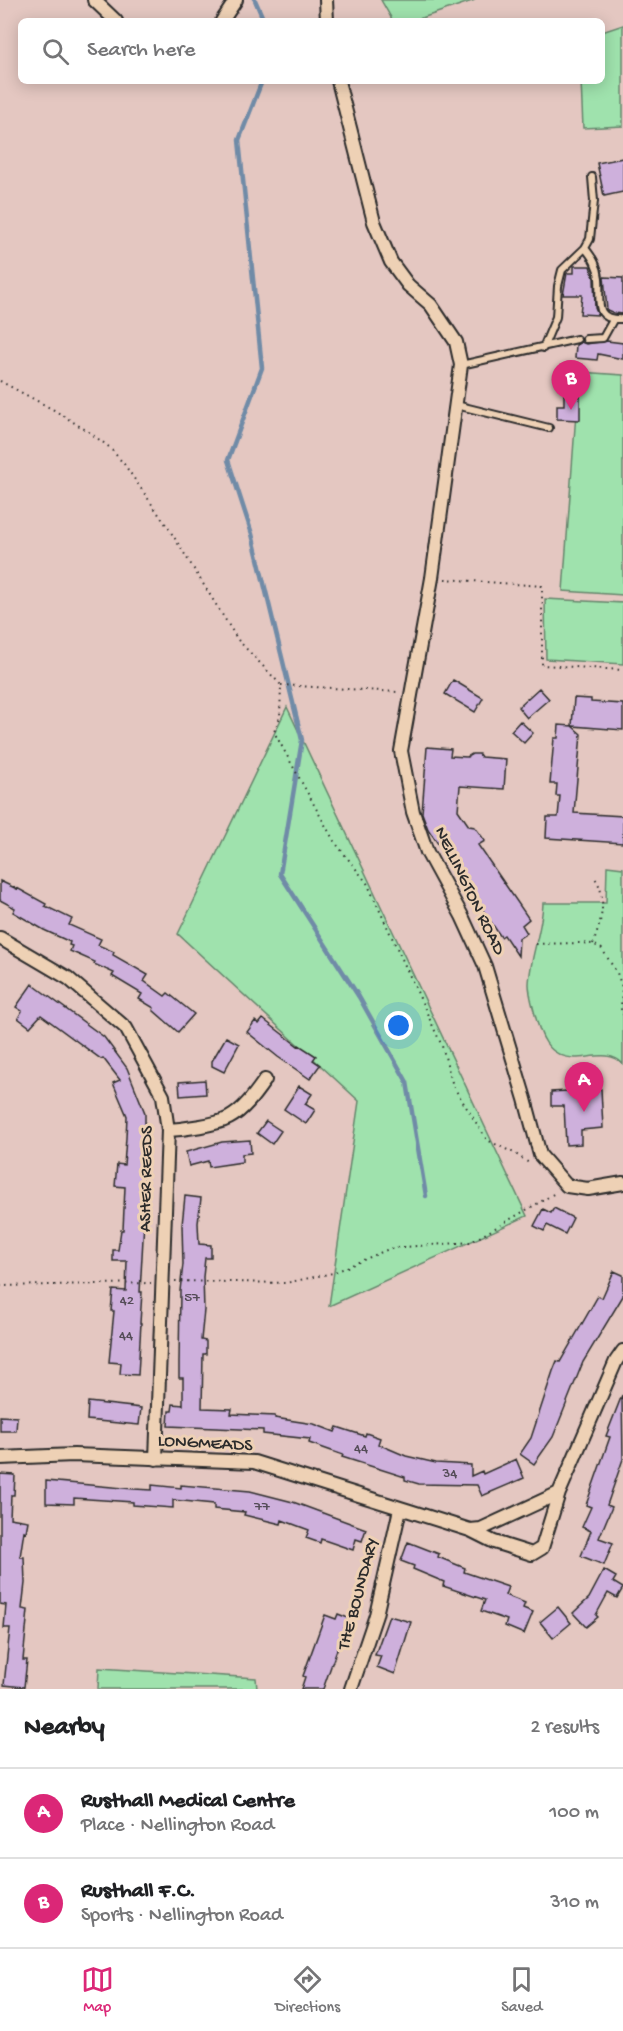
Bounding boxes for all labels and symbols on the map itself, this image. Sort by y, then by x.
pin: B [552,360,590,410]
street label: NELLINGTON ROAD [429,823,509,959]
your location [384,1011,413,1040]
pin: A [564,1062,604,1112]
street label: ASHER REEDS [136,1125,158,1232]
house number: 57 [184,1289,201,1307]
house number: 42 [120,1292,134,1310]
house number: 44 [119,1327,133,1345]
street label: LONGMEADS [157,1431,254,1457]
house number: 44 [354,1440,368,1458]
house number: 34 [442,1465,457,1483]
house number: 77 [253,1498,271,1516]
street label: THE BOUNDARY [334,1536,384,1653]

